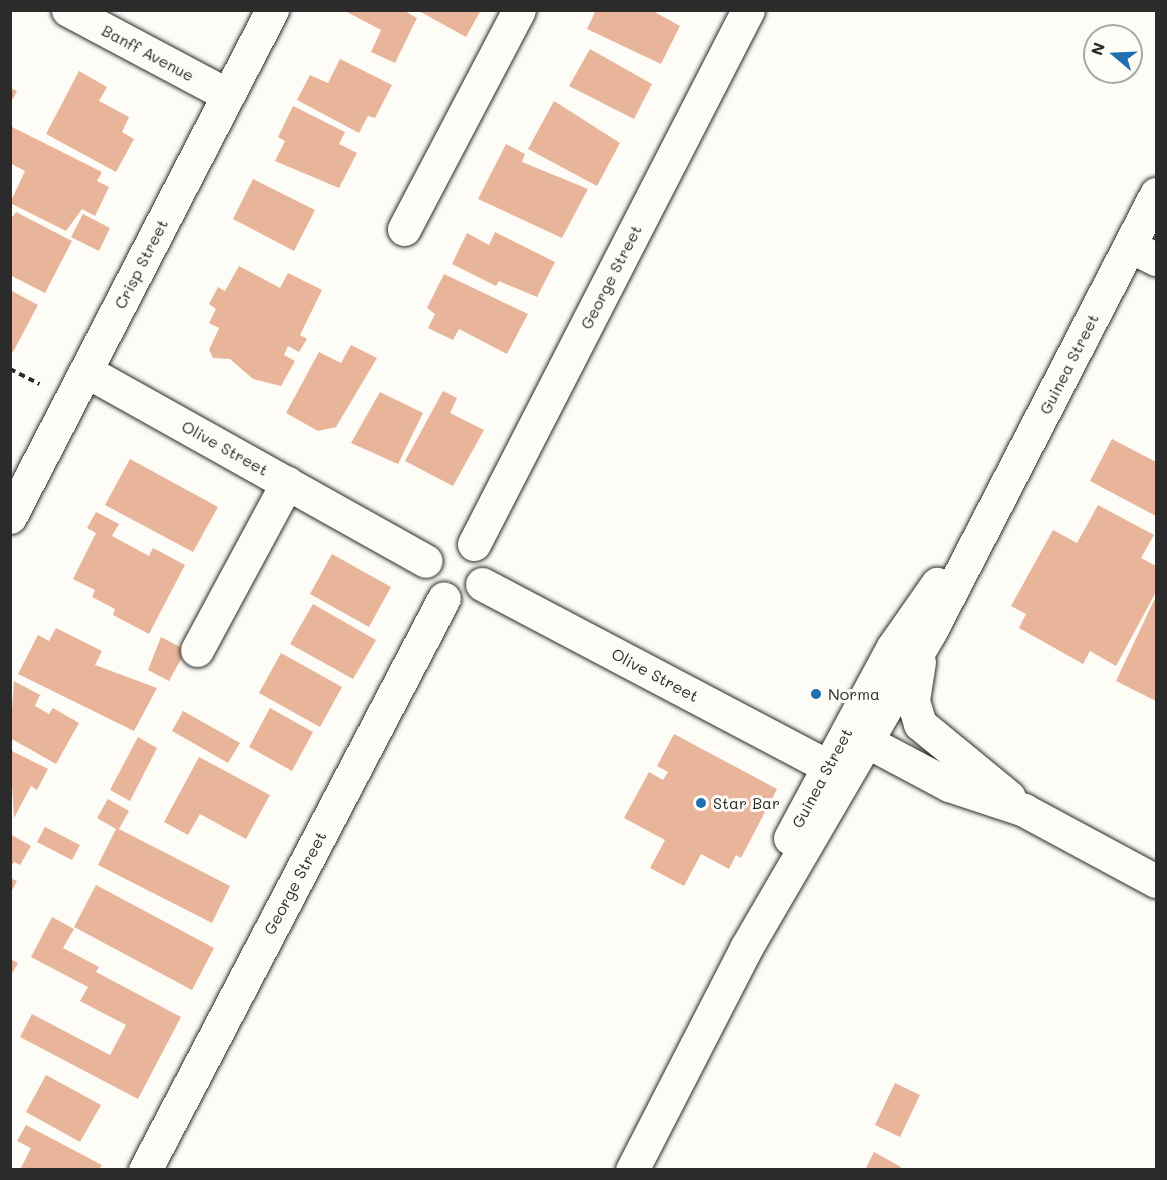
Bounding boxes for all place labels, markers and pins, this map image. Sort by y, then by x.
place label: Norma [828,684,880,704]
marker: Norma [809,687,823,701]
place label: Star Bar [713,793,780,813]
marker: Star Bar [694,796,708,810]

